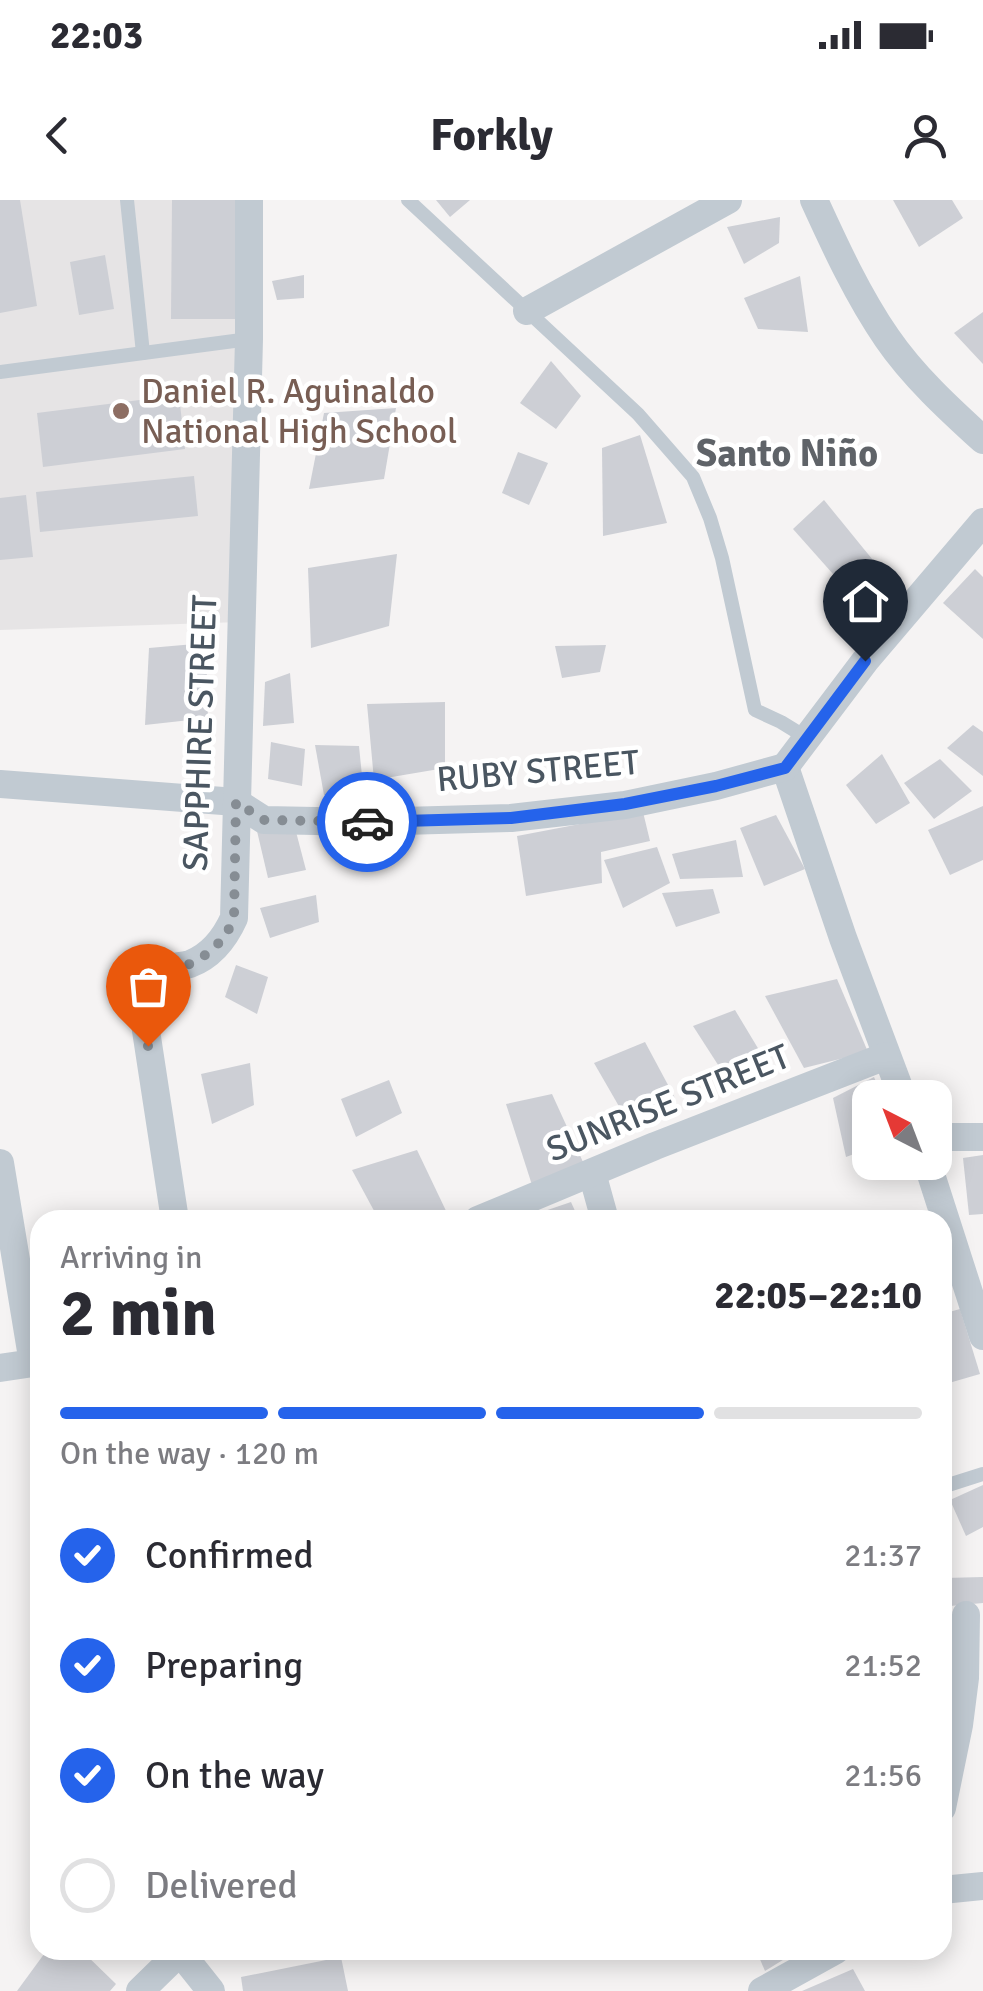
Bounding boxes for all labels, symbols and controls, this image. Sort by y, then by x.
text: 22:03 [50,12,143,59]
icon: back [30,108,85,163]
text: Forkly [430,108,553,163]
icon: person [898,108,953,163]
place label: Daniel R. Aguinaldo National High School [141,370,457,453]
marker: Daniel R. Aguinaldo National High School [110,400,132,422]
district label: Santo Niño [696,430,878,477]
pin [823,559,908,662]
icon: home [838,574,893,629]
street label: SAPPHIRE STREET [174,594,226,872]
street label: RUBY STREET [435,741,641,801]
courier [317,772,417,872]
icon: car [340,795,395,850]
pin [106,944,191,1047]
icon: bag [121,959,176,1014]
street label: SUNRISE STREET [540,1035,796,1171]
north arrow [852,1080,952,1180]
map controls [852,1080,952,1180]
text: Arriving in [60,1238,202,1277]
text: 22:05–22:10 [714,1272,922,1319]
text: 2 min [60,1274,217,1354]
text: On the way · 120 m [60,1434,319,1473]
icon: check [60,1528,115,1583]
text: Confirmed [145,1532,314,1579]
text: 21:37 [844,1536,922,1575]
icon: check [60,1638,115,1693]
text: Preparing [145,1642,303,1689]
text: 21:52 [844,1646,922,1685]
icon: check [60,1748,115,1803]
text: On the way [145,1752,324,1799]
text: 21:56 [844,1756,922,1795]
text: Delivered [145,1862,298,1909]

